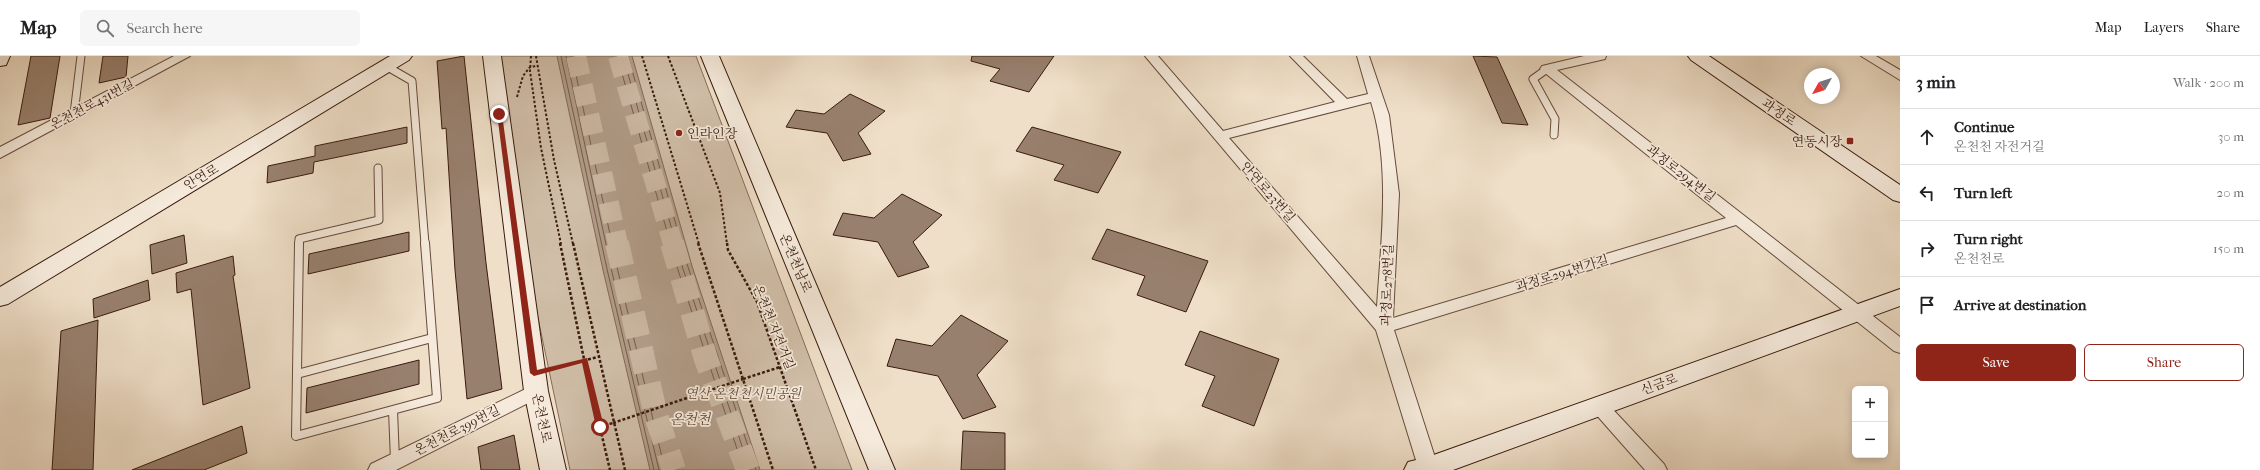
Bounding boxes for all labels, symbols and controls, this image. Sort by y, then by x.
search box [80,10,360,46]
text: Map [20,17,56,39]
icon: search [94,17,116,39]
text: Search here [126,19,203,37]
text: Map [2095,19,2122,36]
text: Layers [2144,19,2184,36]
text: Share [2206,19,2240,36]
north arrow [1804,68,1840,104]
text: 3 min [1916,72,1956,92]
text: Walk · 200 m [2173,75,2244,90]
street label: 온천천로431번길 [47,76,137,132]
street label: 과정로 [1759,95,1799,129]
route end [490,105,508,123]
text: Continue [1954,118,2014,136]
place label: 인라인장 [687,126,738,141]
icon: ahead [1916,126,1938,148]
marker: 인라인장 [674,128,684,138]
text: 30 m [2218,129,2244,144]
place label: 연동시장 [1792,134,1842,149]
marker: 연동시장 [1845,136,1855,146]
text: 온천천 자전거길 [1954,139,2045,154]
street label: 과정로294번길 [1643,141,1719,205]
street label: 안연로23번길 [1238,159,1298,225]
street label: 안연로 [181,161,221,193]
icon: left [1916,182,1938,204]
text: Turn left [1954,184,2012,202]
text: 20 m [2217,185,2244,200]
text: Turn right [1954,230,2023,248]
street label: 온천천남로 [777,231,815,295]
icon: right [1916,238,1938,260]
text: 150 m [2213,241,2244,256]
street label: 과정로278번길 [1378,244,1396,326]
text: 온천천로 [1954,251,2004,266]
street label: 과정로294번가길 [1514,252,1610,294]
street label: 온천천 자전거길 [750,282,798,372]
icon: arrive [1916,294,1938,316]
text: Arrive at destination [1954,296,2086,314]
button: Save [1916,344,2076,381]
button: Share [2084,344,2244,381]
street label: 신금로 [1639,370,1680,397]
park label: 연산 온천천시민공원 [685,386,802,401]
map controls [1852,386,1888,458]
button: + [1852,386,1888,422]
street label: 온천천로 [529,392,555,445]
street label: 온천천로399번길 [412,402,502,458]
water label: 온천천 [670,411,712,428]
route start [591,418,609,436]
button: − [1852,422,1888,458]

